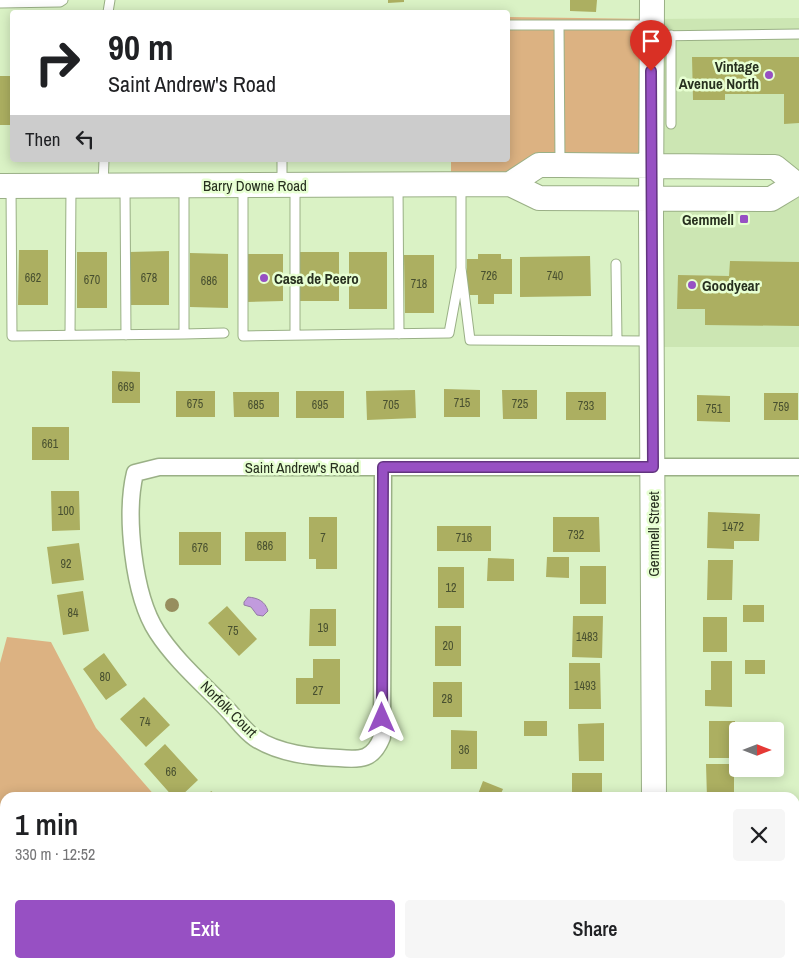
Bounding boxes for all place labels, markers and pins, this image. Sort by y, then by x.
pin [630,20,672,71]
place label: Vintage Avenue North [679,56,759,94]
marker: Vintage Avenue North [763,69,775,81]
place label: Gemmell [682,209,734,230]
marker: Gemmell [738,213,750,225]
place label: Casa de Peero [274,268,359,289]
marker: Casa de Peero [258,272,270,284]
place label: Goodyear [702,275,760,296]
marker: Goodyear [686,279,698,291]

